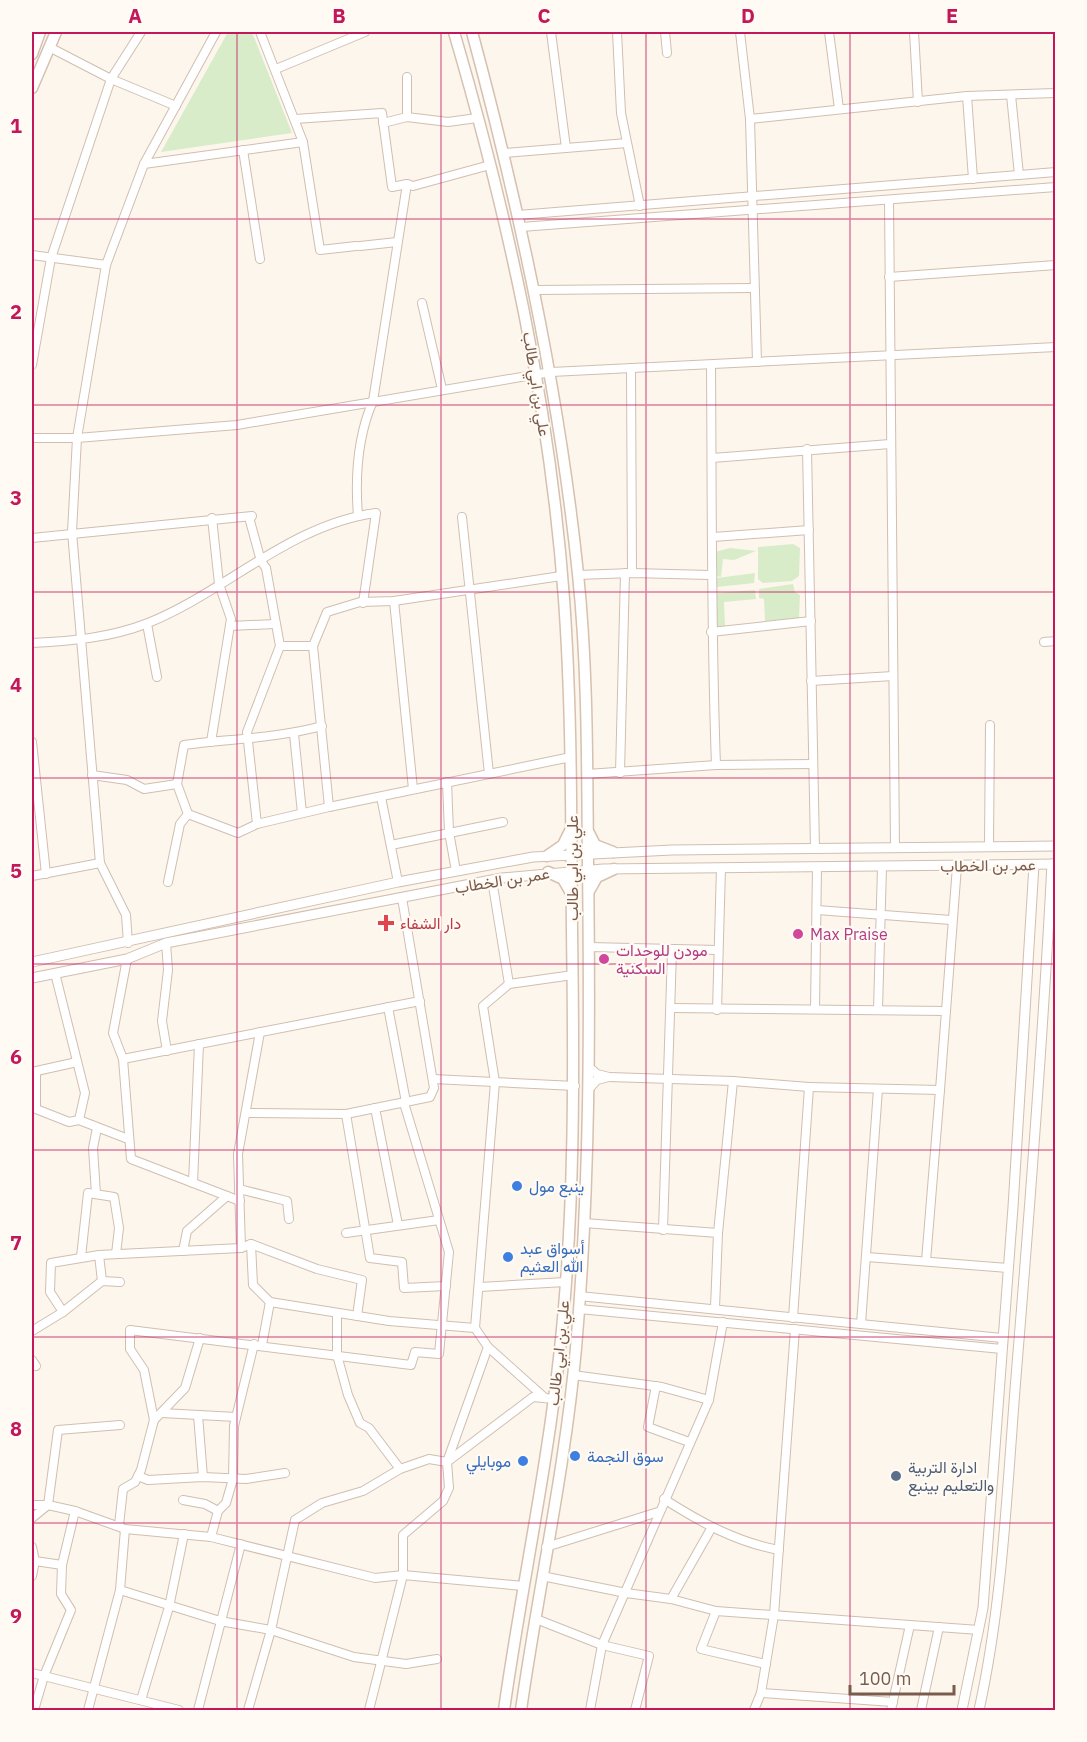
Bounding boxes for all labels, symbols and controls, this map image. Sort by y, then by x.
text: A [128,2,142,29]
text: B [332,2,346,29]
text: C [537,2,551,29]
text: D [741,2,755,29]
text: E [946,2,958,29]
text: 1 [10,112,22,139]
text: 2 [10,298,22,325]
street label: علي بن ابي طالب [515,330,555,438]
text: 3 [10,484,22,511]
text: 4 [10,671,22,698]
street label: علي بن ابي طالب [562,815,586,921]
street label: عمر بن الخطاب [940,854,1036,877]
text: 5 [10,857,22,884]
street label: عمر بن الخطاب [453,863,551,898]
place label: دار الشفاء [400,913,461,934]
marker: دار الشفاء [377,914,395,932]
place label: Max Praise [810,924,888,944]
marker: Max Praise [791,927,805,941]
place label: مودن للوحدات السكنية [616,940,708,978]
marker: مودن للوحدات السكنية [597,952,611,966]
text: 6 [10,1043,22,1070]
place label: ينبع مول [529,1176,584,1198]
marker: ينبع مول [510,1179,524,1193]
text: 7 [10,1229,22,1256]
place label: أسواق عبد الله العثيم [520,1238,585,1277]
marker: أسواق عبد الله العثيم [501,1250,515,1264]
street label: علي بن ابي طالب [543,1299,577,1407]
text: 8 [10,1415,22,1442]
place label: سوق النجمة [587,1446,664,1467]
marker: سوق النجمة [568,1449,582,1463]
place label: موبايلي [466,1451,511,1475]
marker: موبايلي [516,1454,530,1468]
place label: ادارة التربية والتعليم بينبع [908,1457,994,1497]
marker: ادارة التربية والتعليم بينبع [889,1469,903,1483]
text: 9 [10,1602,22,1629]
scale bar [850,1658,954,1696]
text: 100 m [859,1667,911,1690]

